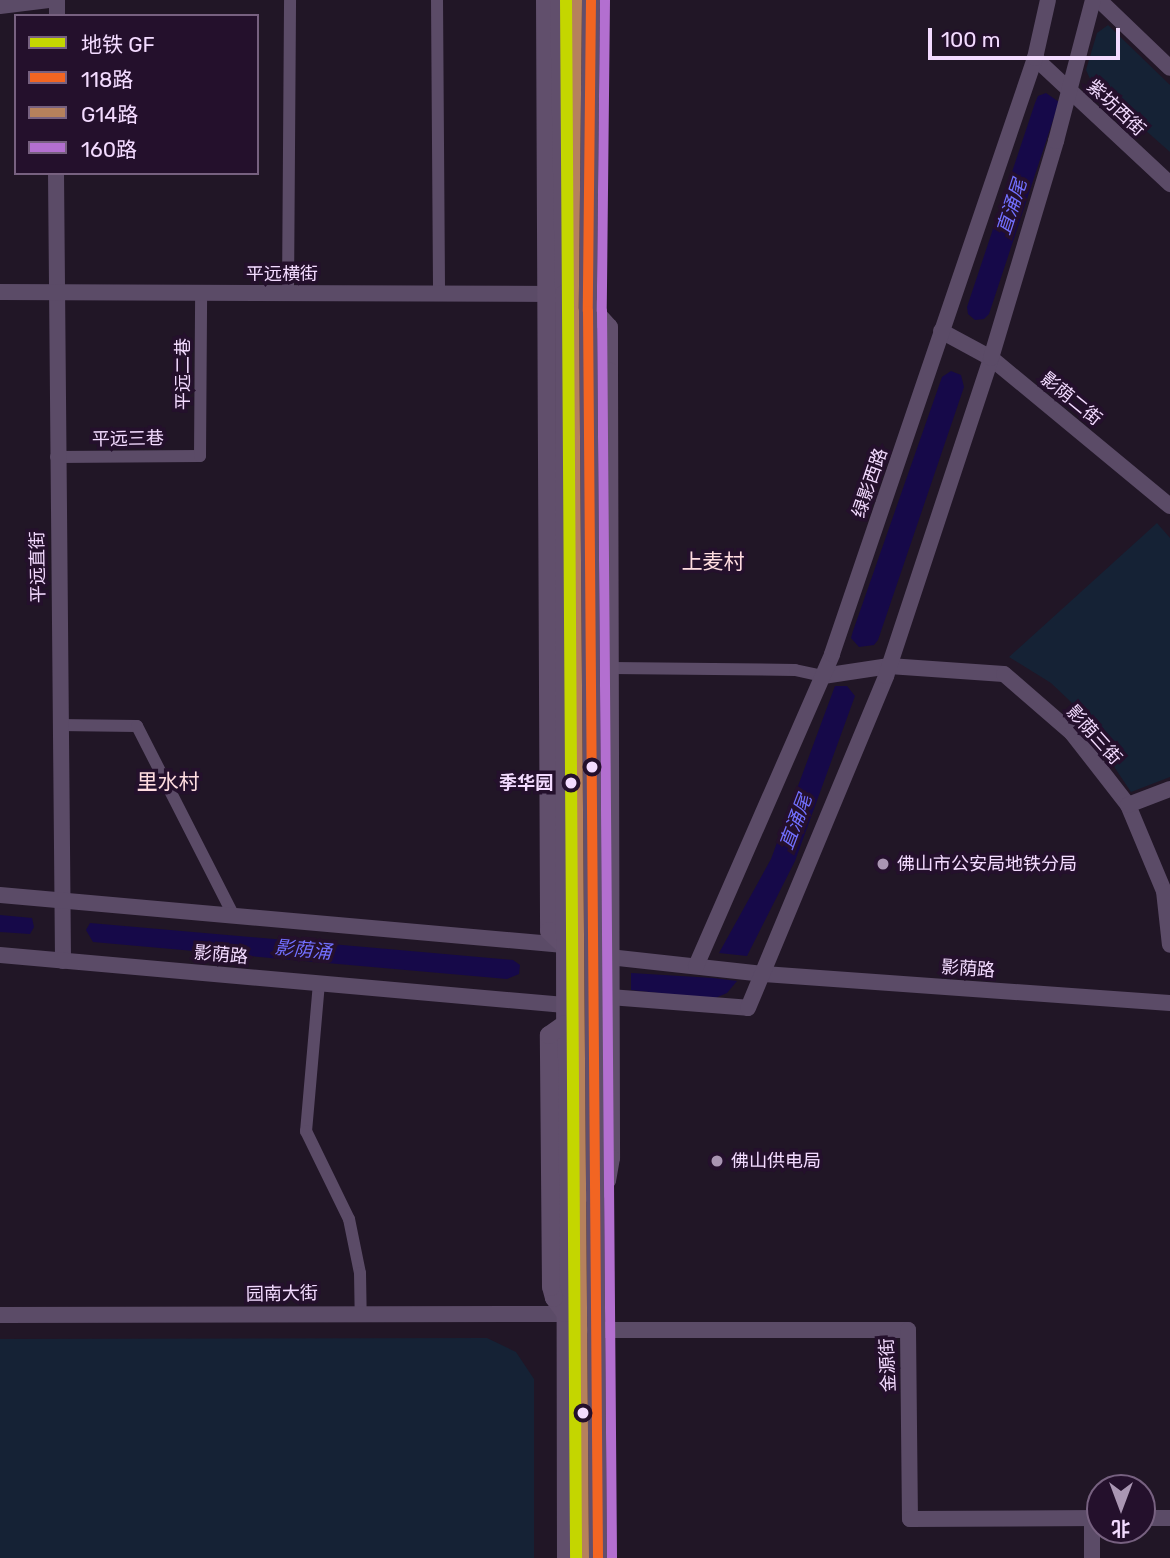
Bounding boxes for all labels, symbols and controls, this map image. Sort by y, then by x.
legend [14,14,259,175]
scale bar [932,14,1124,58]
text: 100 m [941,27,1000,52]
text: 地铁 GF [81,32,155,57]
text: 118路 [81,67,133,92]
street label: 紫坊西街 [1082,76,1150,140]
text: G14路 [81,102,138,127]
text: 160路 [81,137,137,162]
water label: 直涌尾 [992,176,1032,238]
street label: 平远横街 [246,263,318,285]
street label: 平远二巷 [172,338,194,410]
street label: 影荫二街 [1036,368,1106,430]
street label: 平远三巷 [92,428,164,450]
street label: 绿影西路 [848,445,892,521]
street label: 平远直街 [27,531,49,603]
district label: 上麦村 [682,549,744,575]
street label: 影荫三街 [1062,701,1126,769]
unlabelled marker [585,760,599,774]
district label: 里水村 [137,769,199,795]
marker: 季华园 [559,771,583,795]
place label: 季华园 [499,772,553,794]
water label: 直涌尾 [775,791,817,853]
place label: 佛山市公安局地铁分局 [897,853,1077,875]
marker: 佛山市公安局地铁分局 [875,856,891,872]
water label: 影荫涌 [274,936,332,964]
street label: 影荫路 [193,942,249,968]
street label: 影荫路 [940,956,996,982]
place label: 佛山供电局 [731,1150,821,1172]
marker: 佛山供电局 [709,1153,725,1169]
street label: 园南大街 [246,1283,318,1305]
street label: 金源街 [876,1337,900,1393]
unlabelled marker [576,1406,590,1420]
north arrow [1086,1474,1156,1544]
text: 北 [1112,1517,1131,1540]

